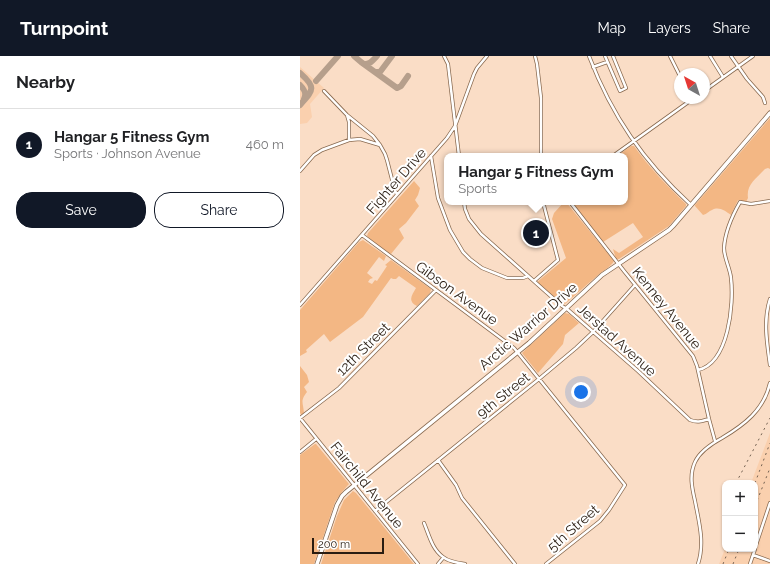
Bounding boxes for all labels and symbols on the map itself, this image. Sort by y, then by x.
north arrow [674,68,710,104]
street label: Fighter Drive [363,145,429,217]
pin: 1 [523,218,549,248]
street label: Gibson Avenue [413,258,501,328]
street label: Kenney Avenue [629,264,705,352]
street label: Arctic Warrior Drive [476,279,580,373]
street label: Jerstad Avenue [575,301,659,379]
street label: 12th Street [333,319,393,379]
street label: 9th Street [473,369,533,421]
your location [571,382,591,402]
street label: Fairchild Avenue [327,439,407,531]
street label: 5th Street [544,501,602,555]
scale bar [312,536,384,555]

